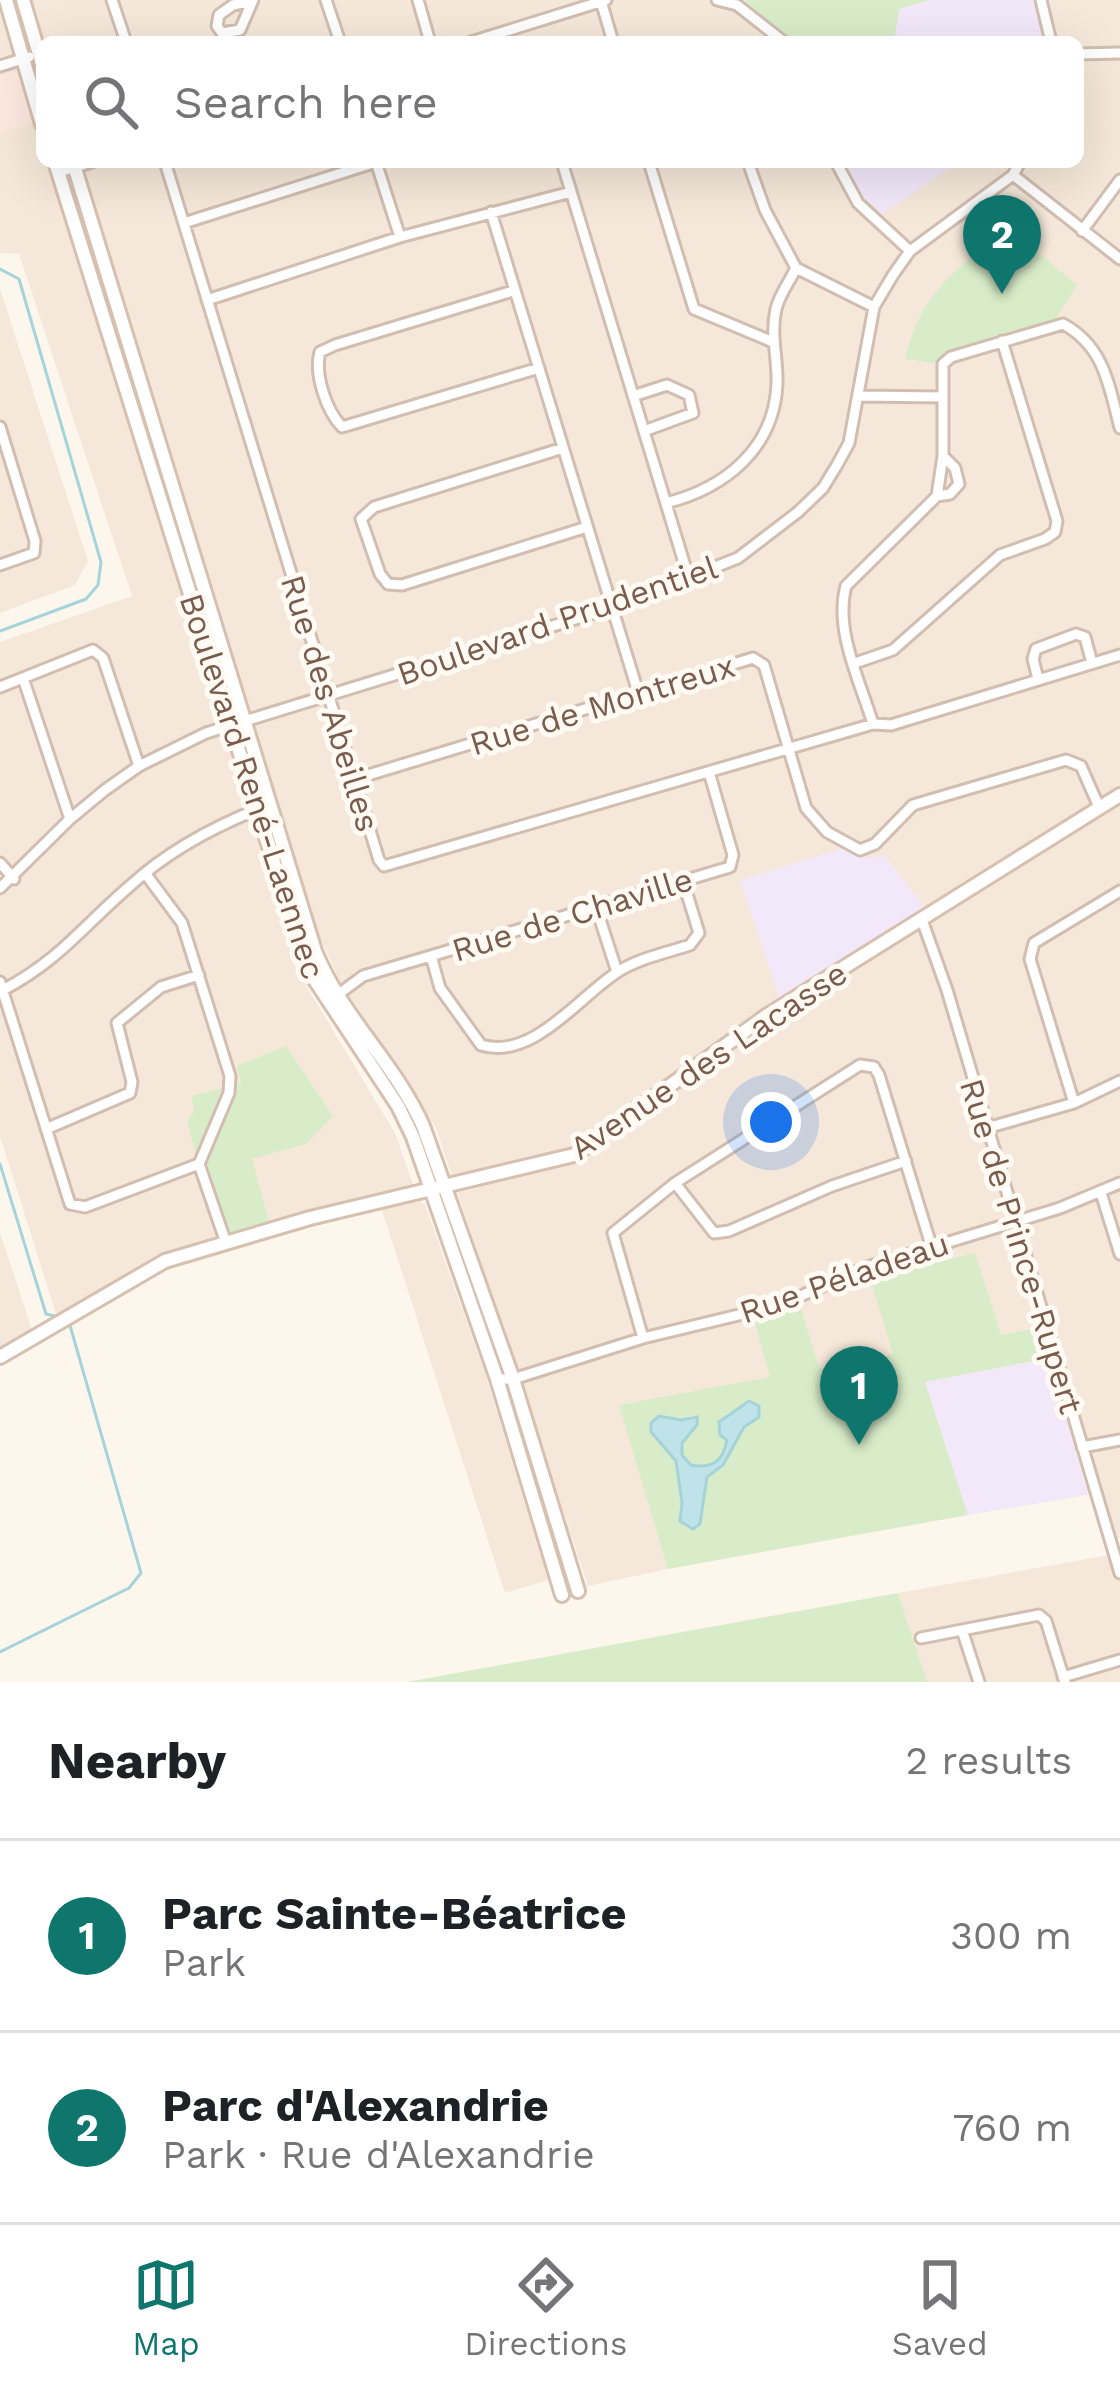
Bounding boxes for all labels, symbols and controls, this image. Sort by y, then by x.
search box [36,36,1084,168]
icon: search [78,69,144,135]
text: Search here [174,76,438,129]
pin: 2 [963,195,1041,294]
street label: Boulevard Prudentiel [392,547,723,694]
street label: Rue des Abeilles [273,570,388,836]
street label: Boulevard René-Laennec [172,588,333,984]
street label: Rue de Montreux [465,646,739,763]
street label: Rue de Chaville [447,859,697,970]
street label: Avenue des Lacasse [562,953,854,1168]
street label: Rue de Prince-Rupert [952,1074,1091,1419]
your location [741,1092,801,1152]
street label: Rue Péladeau [734,1223,954,1332]
pin: 1 [820,1346,898,1445]
text: Nearby [48,1731,226,1790]
text: 2 results [906,1738,1072,1783]
text: Parc Sainte-Béatrice [162,1887,626,1940]
text: 1 [79,1913,95,1958]
text: 300 m [950,1913,1072,1958]
text: Park [162,1940,246,1985]
text: Parc d'Alexandrie [162,2079,549,2132]
text: 2 [75,2105,99,2150]
text: 760 m [952,2105,1072,2150]
text: Park · Rue d'Alexandrie [162,2132,595,2177]
tab: Map [132,2252,200,2363]
tab: Directions [464,2252,627,2363]
tab: Saved [892,2252,988,2363]

